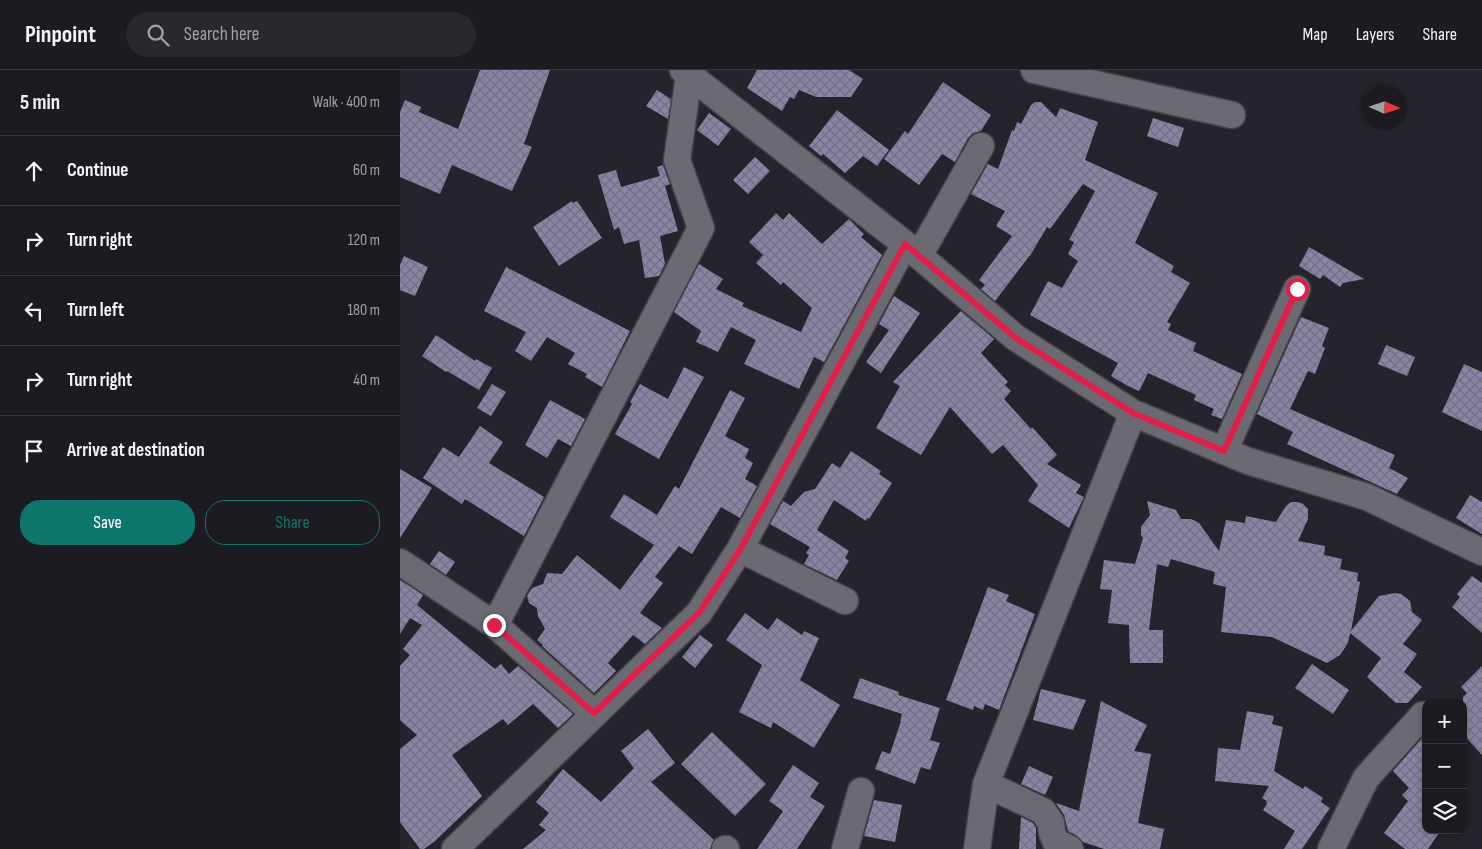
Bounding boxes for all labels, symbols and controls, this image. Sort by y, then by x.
search box [126,12,476,57]
text: Pinpoint [25,20,96,49]
icon: search [144,21,172,49]
text: Search here [184,23,259,46]
text: Map [1303,24,1328,45]
text: Layers [1356,24,1395,45]
text: Share [1423,24,1457,45]
north arrow [1362,85,1407,130]
text: 5 min [20,90,60,115]
text: Walk · 400 m [313,93,380,112]
icon: ahead [20,157,48,185]
text: Continue [67,159,128,182]
text: 60 m [353,161,380,180]
icon: right [20,227,48,255]
text: Turn right [67,229,132,252]
text: 120 m [348,231,380,250]
route start [1286,278,1309,301]
icon: left [20,297,48,325]
text: Turn left [67,299,124,322]
text: 180 m [347,301,380,320]
icon: right [20,367,48,395]
text: Turn right [67,369,132,392]
text: 40 m [353,371,380,390]
icon: arrive [20,437,48,465]
text: Arrive at destination [67,439,205,462]
button: Save [20,500,195,545]
button: Share [205,500,380,545]
route end [483,614,506,637]
map controls [1422,699,1467,834]
button: + [1422,699,1467,744]
button: − [1422,744,1467,789]
button: layers [1422,789,1467,834]

